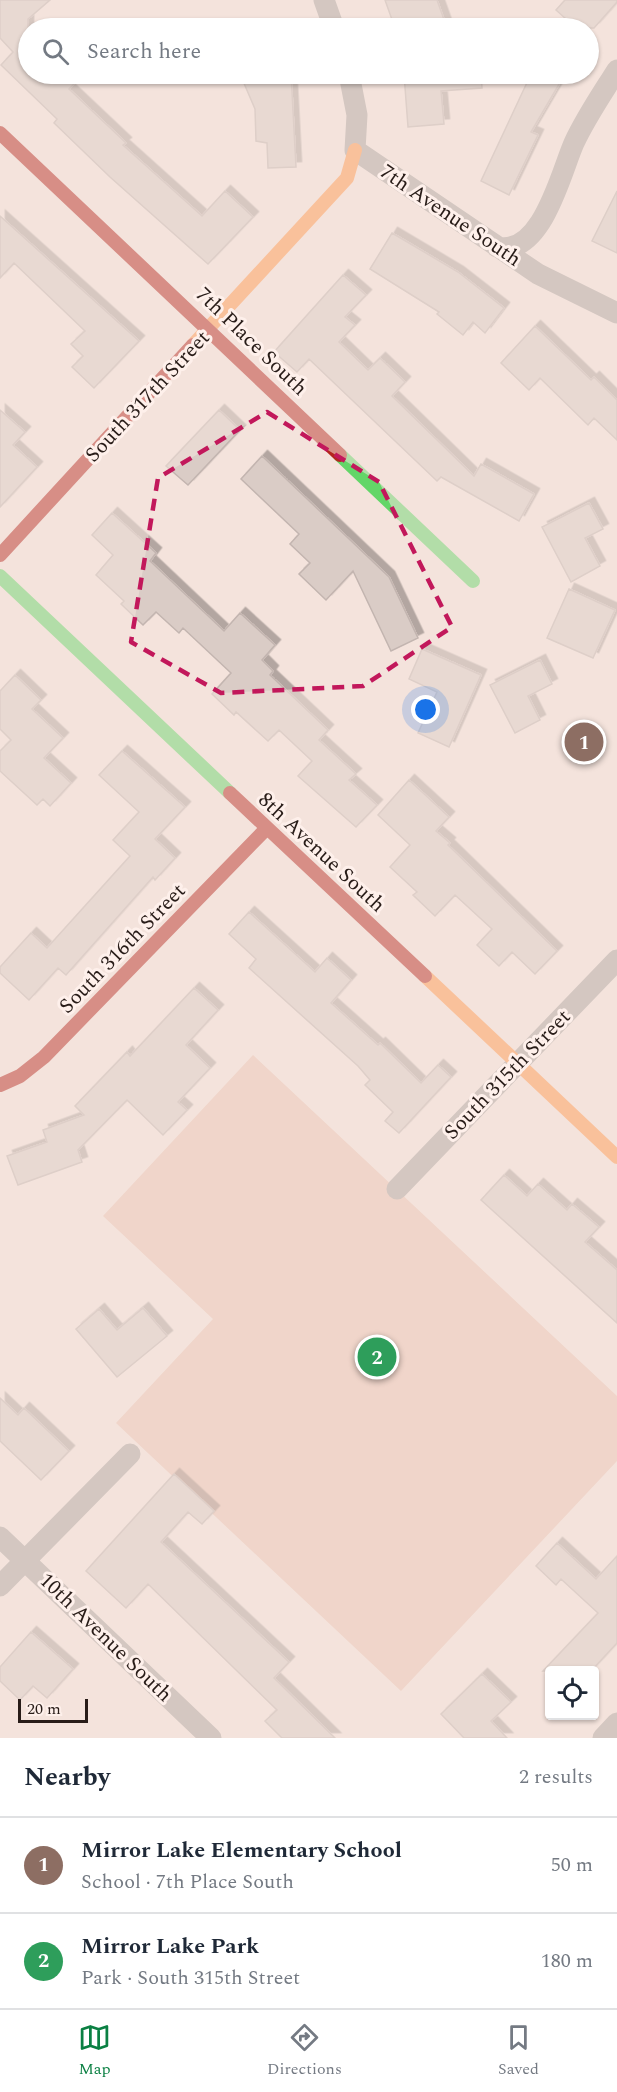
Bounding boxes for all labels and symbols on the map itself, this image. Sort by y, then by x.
street label: 7th Avenue South [373,157,528,275]
street label: 7th Place South [188,280,315,404]
street label: South 317th Street [78,323,218,470]
your location [411,695,440,724]
pin: 1 [564,720,604,764]
street label: 8th Avenue South [250,785,392,920]
street label: South 316th Street [52,876,194,1021]
street label: South 315th Street [437,1002,579,1147]
pin: 2 [358,1334,397,1380]
street label: 10th Avenue South [31,1565,179,1710]
scale bar [18,1696,88,1724]

